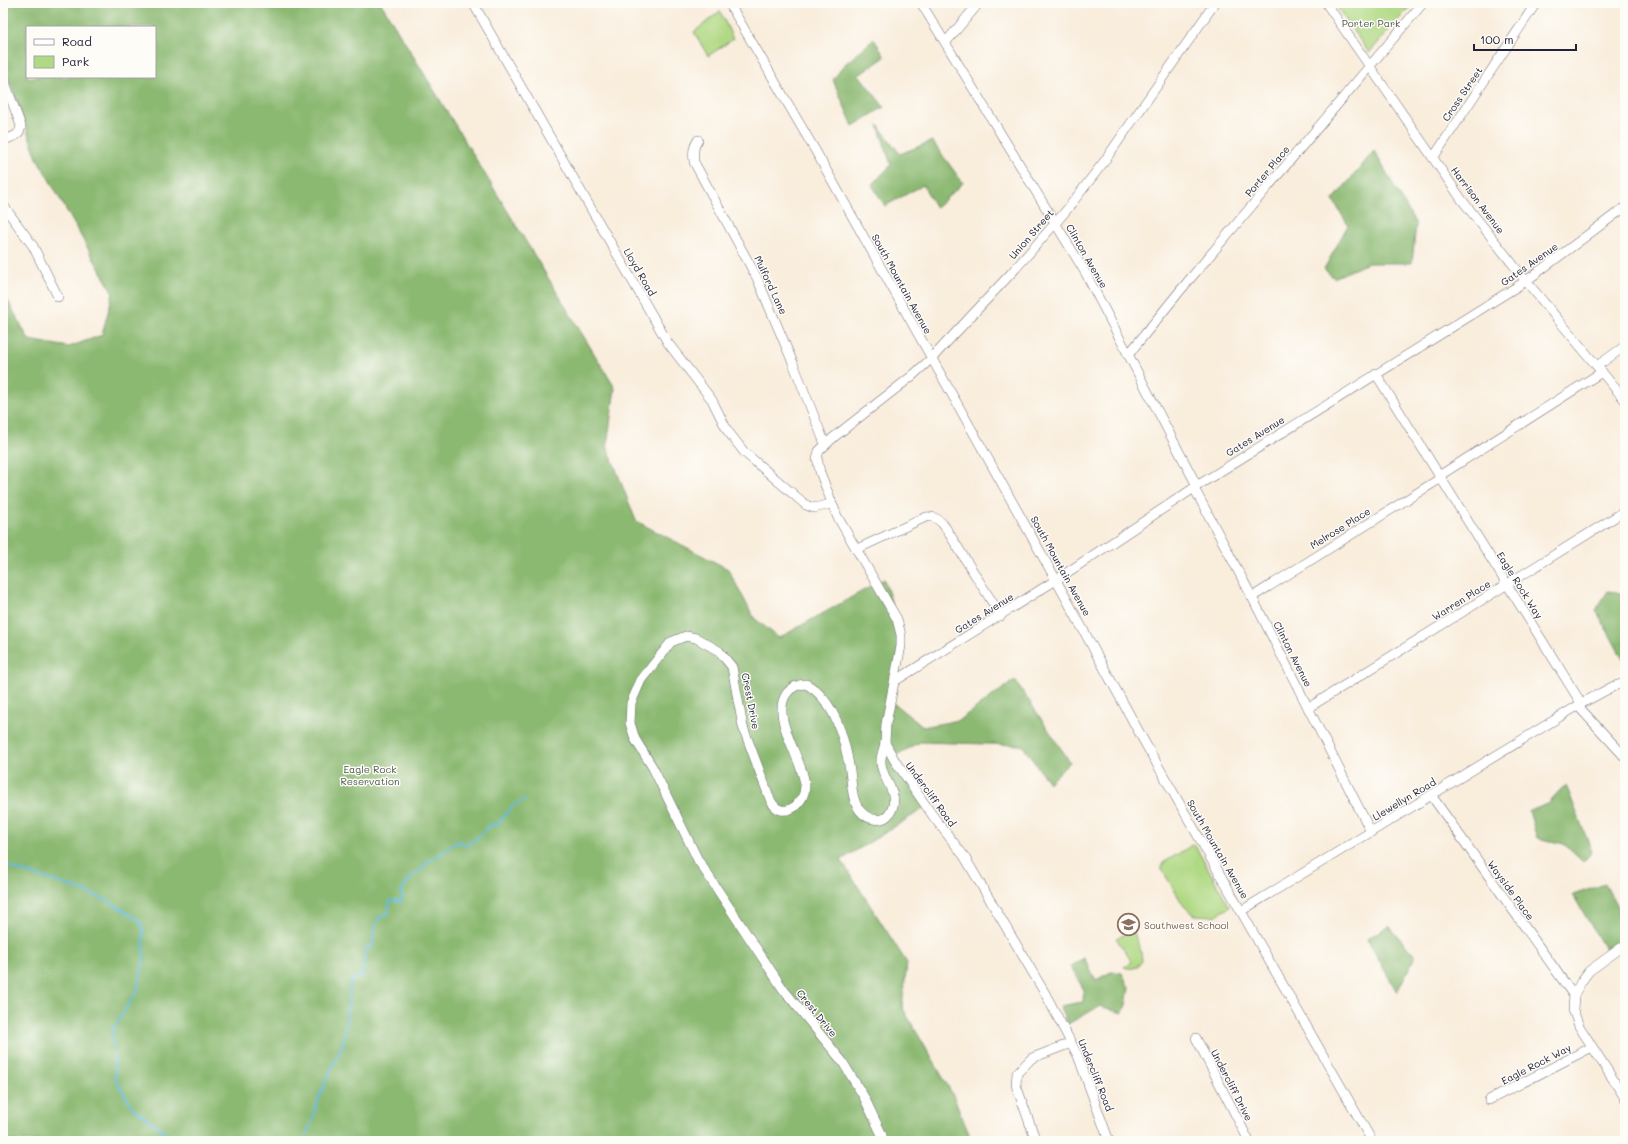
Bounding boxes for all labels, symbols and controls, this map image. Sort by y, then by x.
park label: Porter Park [1342,16,1400,30]
legend [26,26,156,78]
scale bar [1474,26,1576,52]
text: 100 m [1480,31,1514,47]
text: Road [62,33,92,49]
text: Park [62,53,89,69]
street label: Cross Street [1439,64,1485,124]
street label: Porter Place [1241,142,1293,200]
street label: Harrison Avenue [1448,164,1508,236]
street label: Union Street [1005,206,1057,262]
street label: Clinton Avenue [1063,221,1111,291]
street label: South Mountain Avenue [869,232,935,336]
street label: Gates Avenue [1498,239,1560,289]
street label: Lloyd Road [621,245,659,299]
street label: Mulford Lane [751,253,791,317]
street label: Gates Avenue [1223,412,1287,460]
street label: Melrose Place [1307,504,1373,552]
street label: South Mountain Avenue [1028,514,1094,618]
street label: Eagle Rock Way [1494,549,1546,621]
street label: Warren Place [1429,576,1493,624]
street label: Gates Avenue [952,589,1016,637]
street label: Clinton Avenue [1270,619,1316,689]
street label: Crest Drive [739,672,763,730]
street label: Undercliff Road [903,759,959,829]
park label: Eagle Rock Reservation [340,762,400,788]
street label: Llewellyn Road [1370,775,1438,823]
street label: South Mountain Avenue [1184,797,1252,901]
street label: Wayside Place [1485,857,1537,923]
school or university icon: Southwest School [1115,912,1141,938]
place label: Southwest School [1144,918,1229,932]
street label: Crest Drive [794,986,840,1040]
street label: Undercliff Road [1075,1037,1117,1113]
street label: Eagle Rock Way [1499,1040,1573,1088]
street label: Undercliff Drive [1208,1047,1256,1123]

